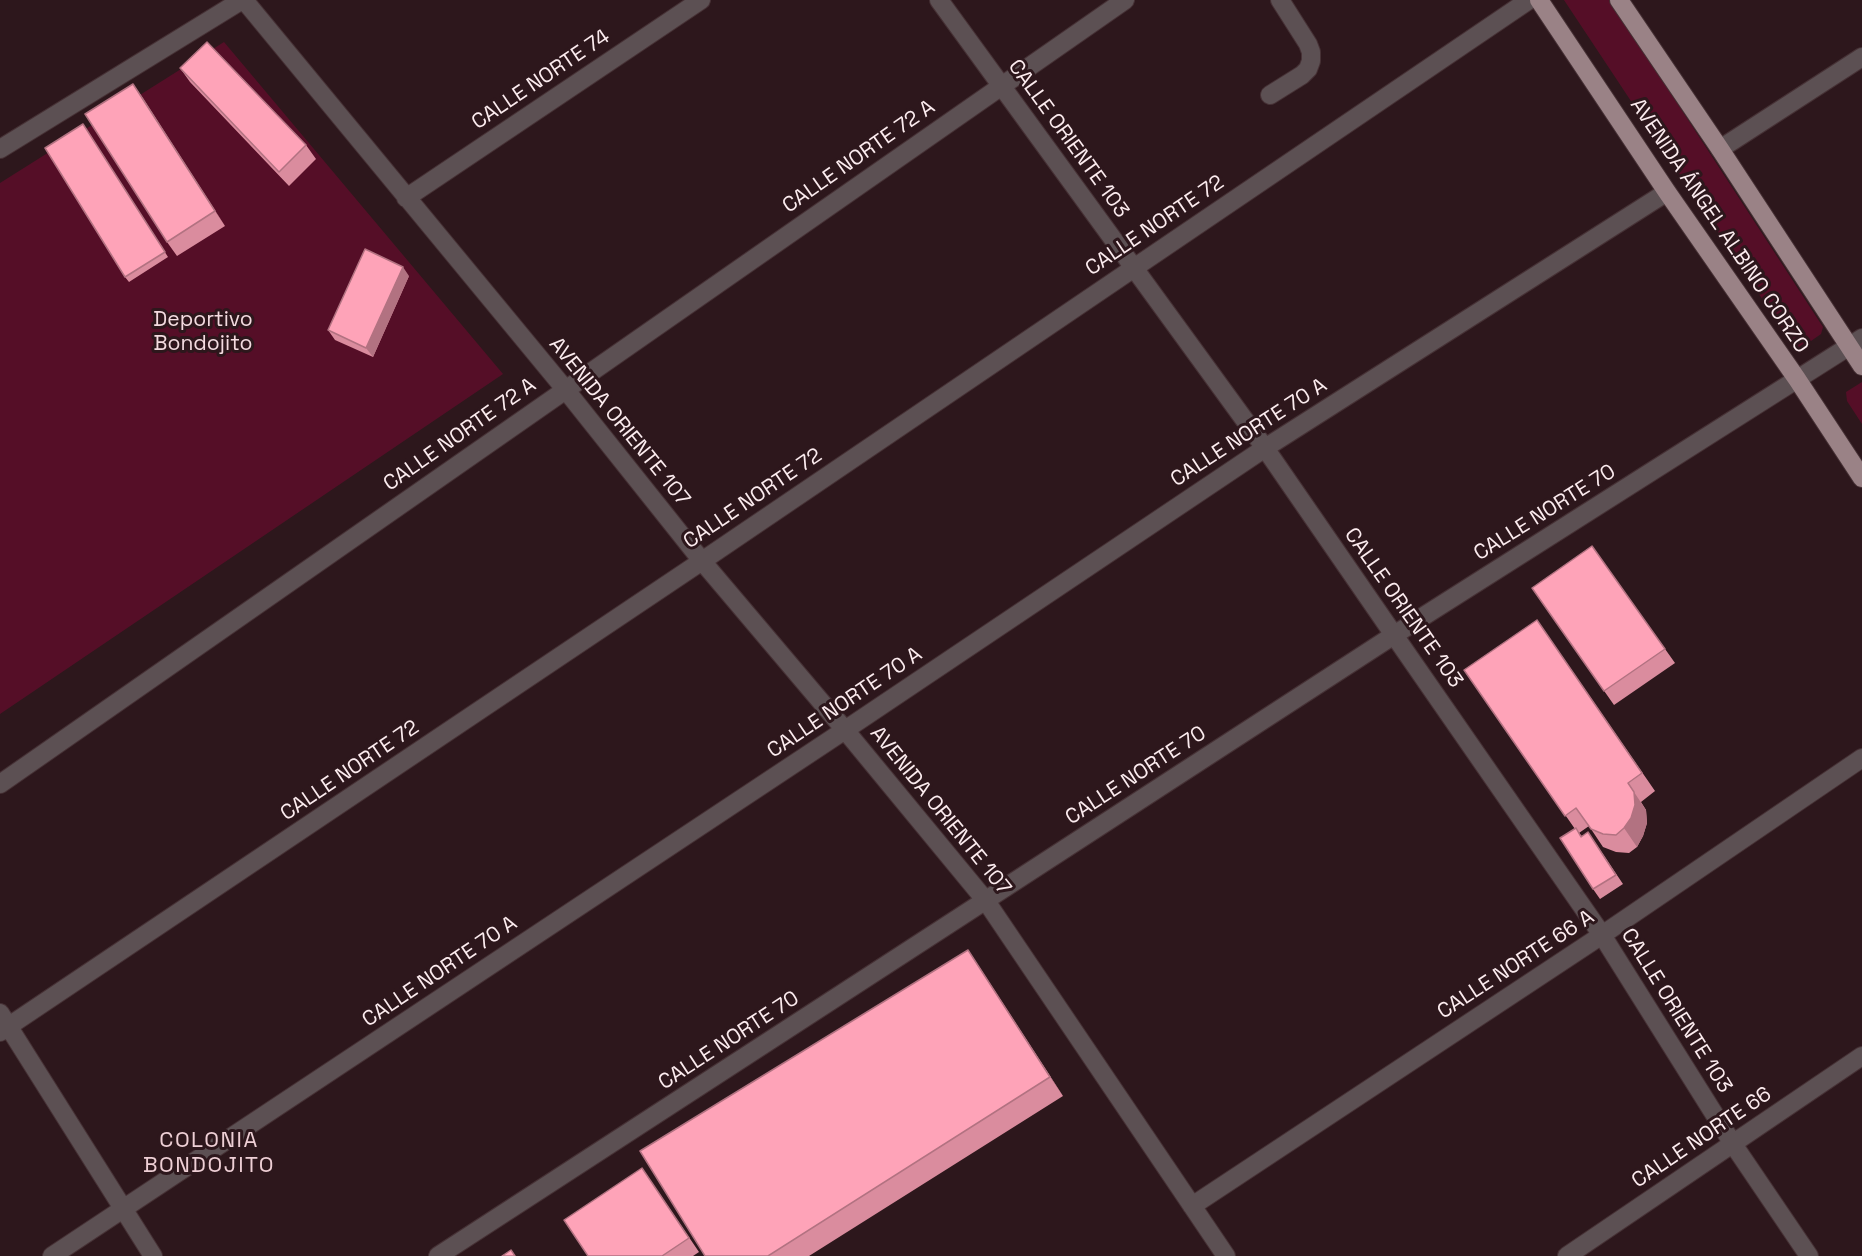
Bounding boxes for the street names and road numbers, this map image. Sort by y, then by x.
street label: CALLE NORTE 74 [467,25,615,135]
street label: CALLE ORIENTE 103 [1002,55,1134,223]
street label: AVENIDA ÁNGEL ALBINO CORZO [1624,94,1814,358]
street label: CALLE NORTE 72 A [778,95,940,219]
street label: CALLE NORTE 72 [1081,170,1229,282]
street label: AVENIDA ORIENTE 107 [543,333,695,511]
street label: CALLE NORTE 72 A [379,373,541,497]
street label: CALLE NORTE 70 A [1166,373,1332,493]
street label: CALLE NORTE 72 [679,443,827,555]
street label: CALLE NORTE 70 [1469,459,1621,567]
street label: CALLE ORIENTE 103 [1338,523,1468,693]
street label: CALLE NORTE 70 A [763,642,927,764]
street label: CALLE NORTE 72 [276,715,424,827]
street label: CALLE NORTE 70 [1061,721,1211,831]
street label: AVENIDA ORIENTE 107 [864,722,1016,900]
street label: CALLE NORTE 66 A [1433,905,1599,1025]
street label: CALLE NORTE 70 A [358,911,522,1033]
street label: CALLE ORIENTE 103 [1615,924,1737,1098]
street label: CALLE NORTE 70 [654,986,804,1096]
street label: CALLE NORTE 66 [1627,1082,1777,1194]

